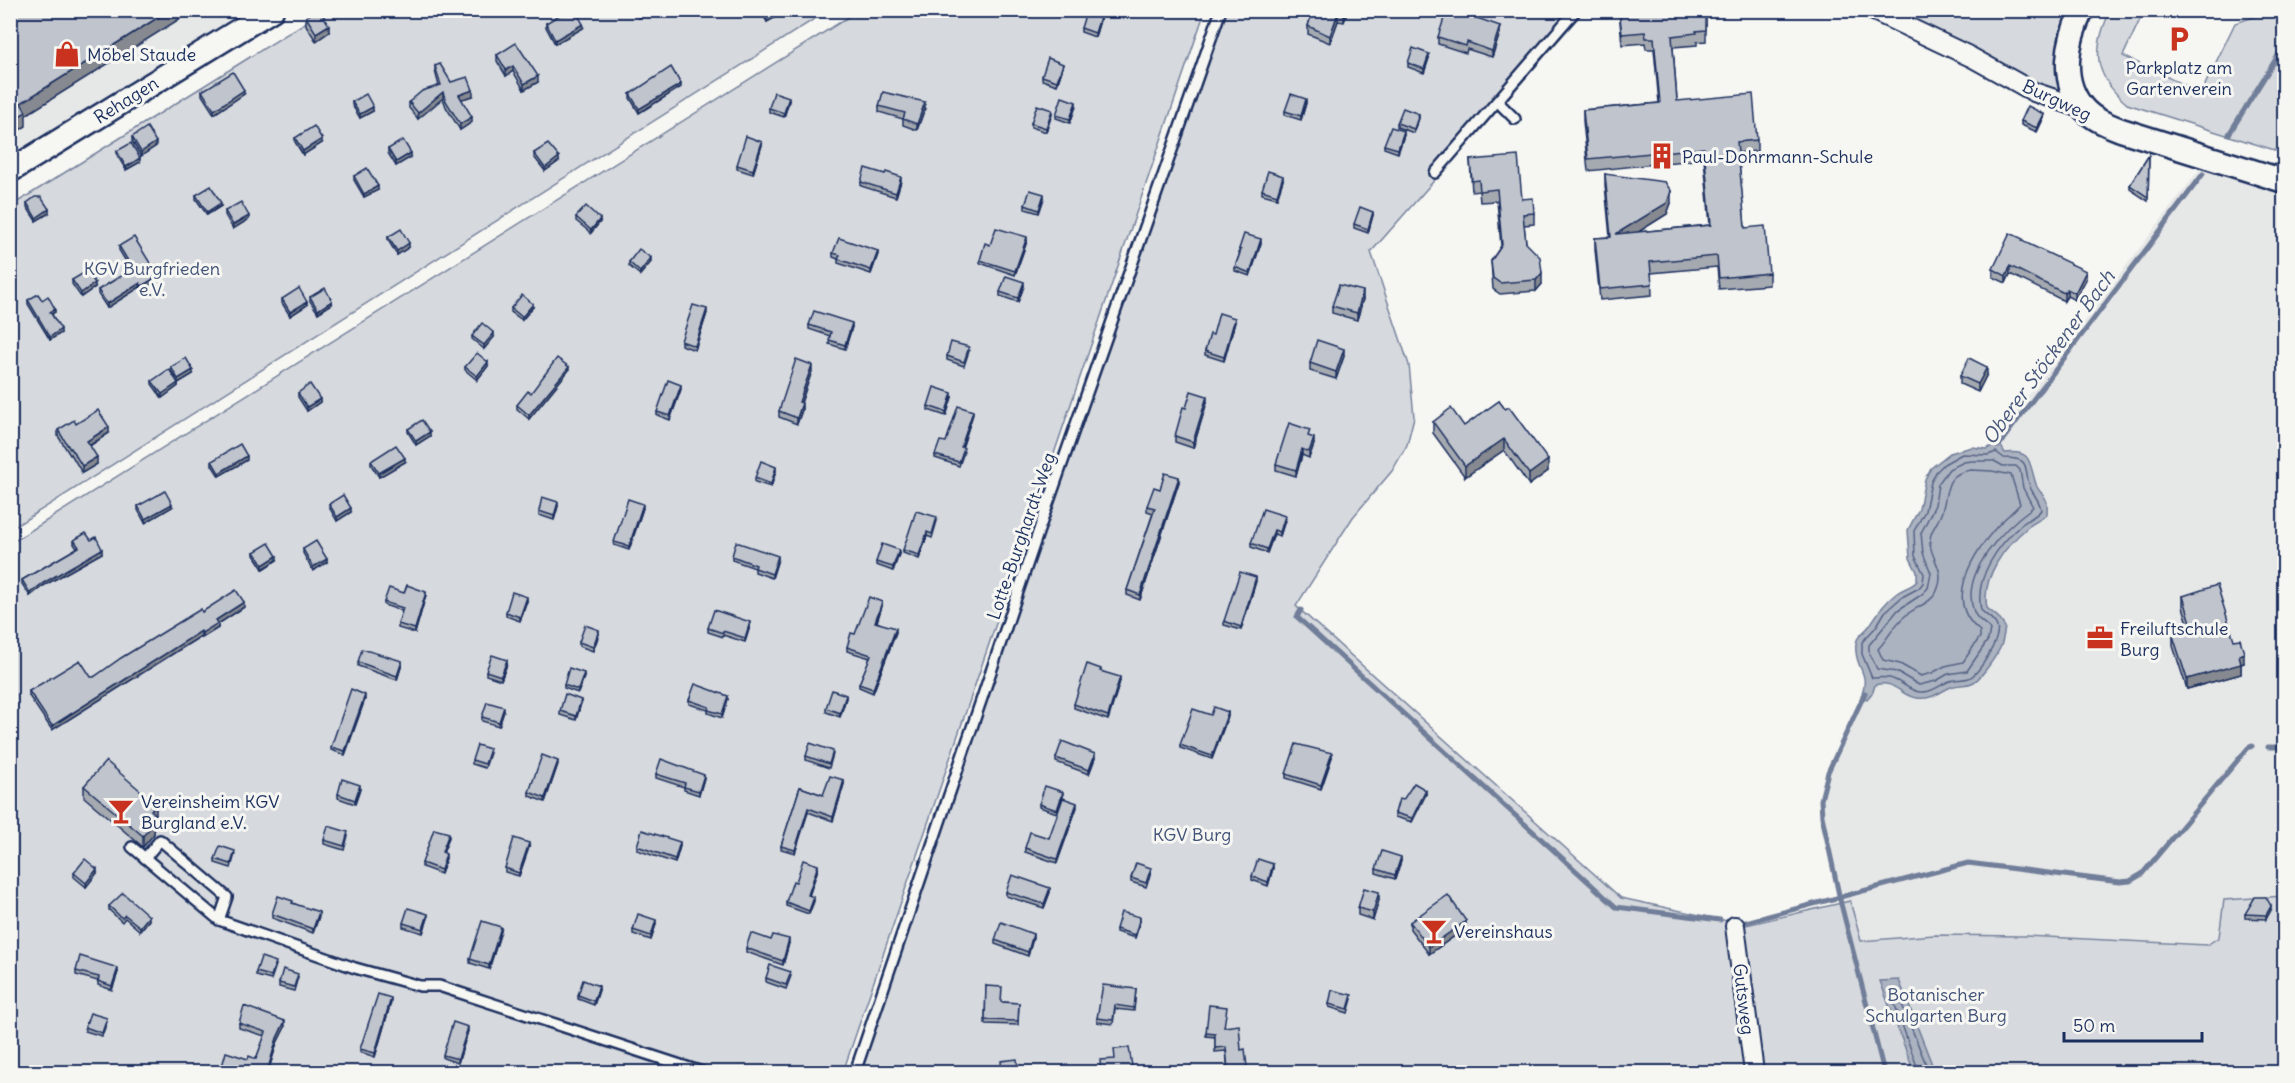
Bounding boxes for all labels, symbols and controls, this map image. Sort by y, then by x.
parking icon: Parkplatz am Gartenverein [2164,24,2194,54]
shop icon: Möbel Staude [52,39,82,69]
place label: Möbel Staude [87,43,196,66]
place label: Parkplatz am Gartenverein [2126,56,2233,100]
street label: Rehagen [90,71,162,129]
street label: Burgweg [2019,74,2095,126]
building icon: Paul-Dohrmann-Schule [1647,141,1677,171]
place label: Paul-Dohrmann-Schule [1682,145,1873,168]
park label: KGV Burgfrieden e.V. [84,257,220,301]
water label: Oberer Stöckener Bach [1976,264,2120,449]
street label: Lotte-Burghardt-Weg [982,449,1060,623]
place label: Freiluftschule Burg [2120,617,2228,661]
office icon: Freiluftschule Burg [2085,623,2115,653]
place label: Vereinsheim KGV Burgland e.V. [141,790,280,834]
bar icon: Vereinsheim KGV Burgland e.V. [106,796,136,826]
park label: KGV Burg [1153,823,1231,846]
bar icon: Vereinshaus [1419,916,1449,946]
place label: Vereinshaus [1454,920,1553,943]
street label: Gutsweg [1728,962,1760,1036]
park label: Botanischer Schulgarten Burg [1865,983,2007,1027]
scale bar [2064,1005,2202,1043]
text: 50 m [2073,1014,2115,1037]

